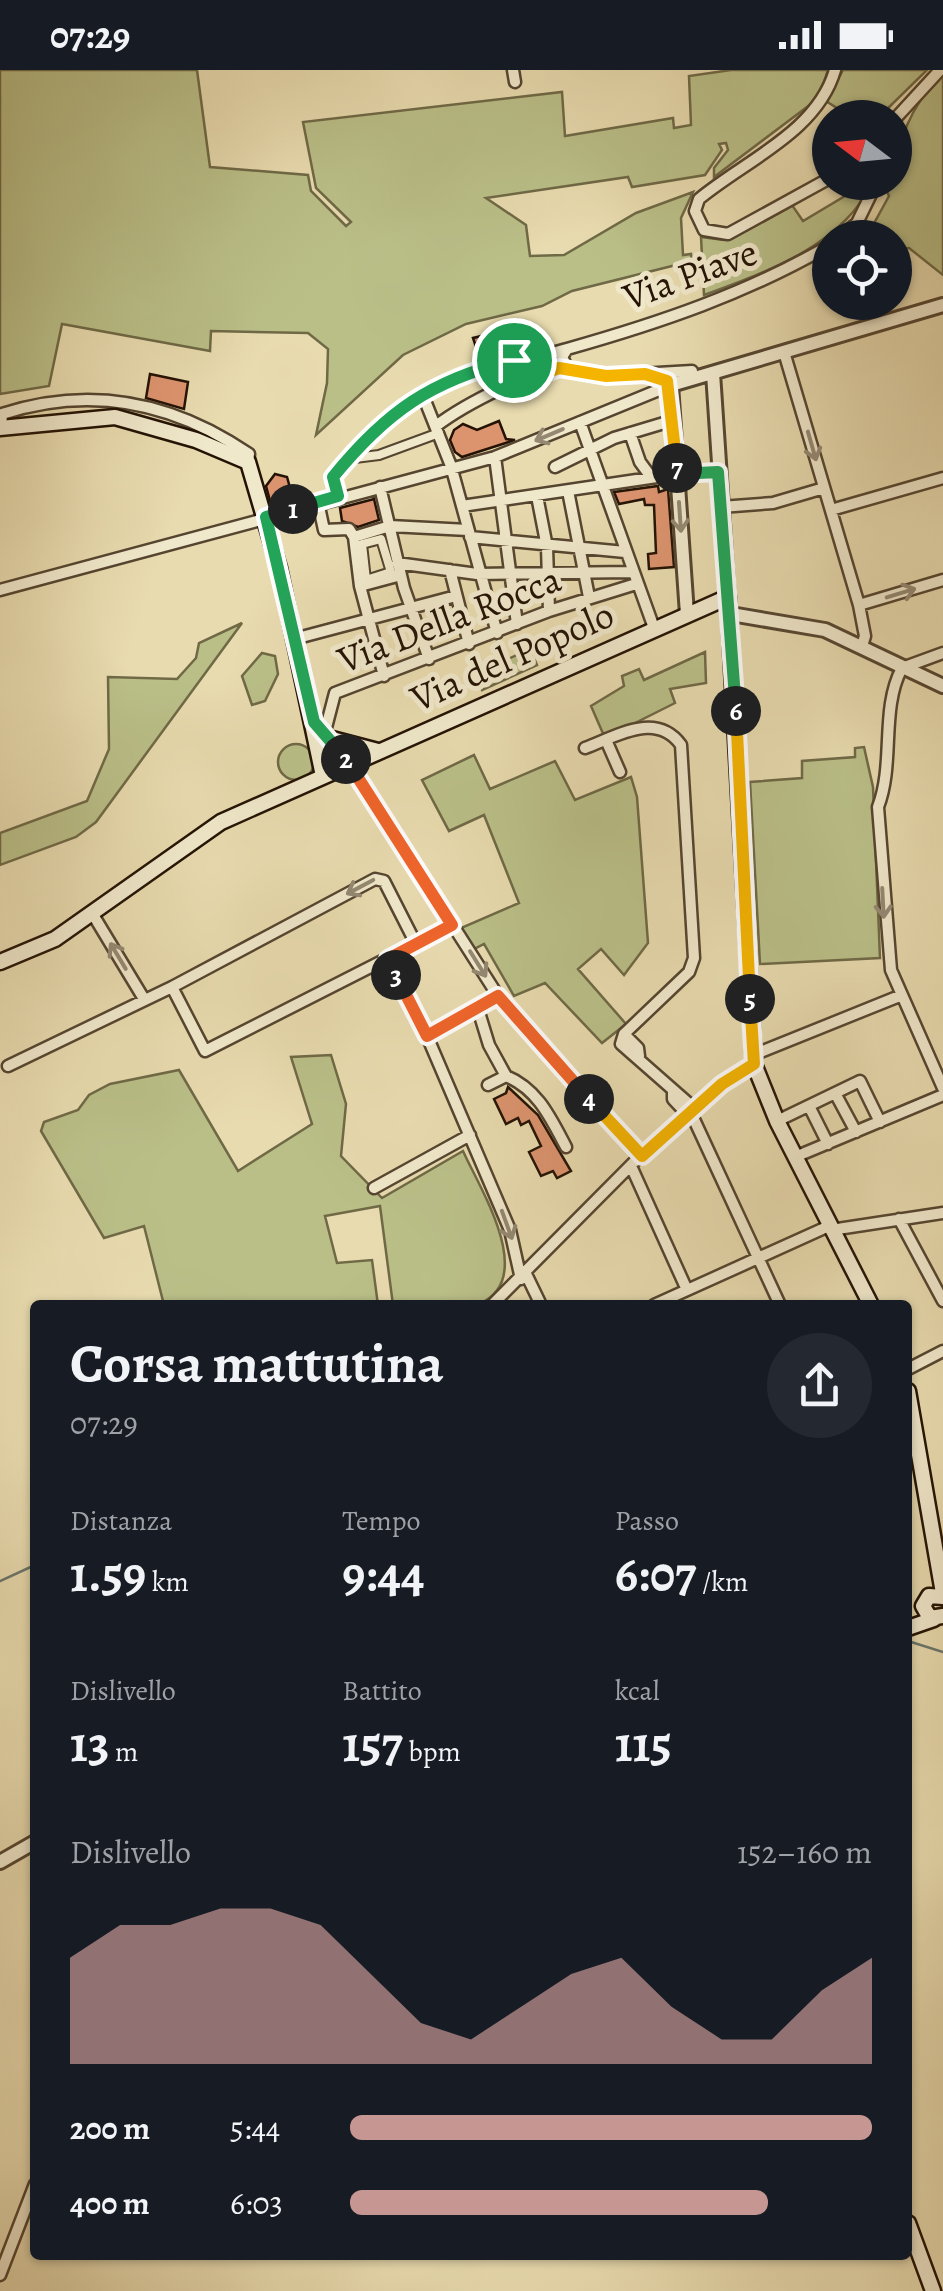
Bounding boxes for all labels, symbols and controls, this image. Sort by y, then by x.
text: 07:29 [50,9,130,61]
north arrow [812,100,912,200]
map controls [812,100,912,320]
button: locate [812,220,912,320]
street label: Via Piave [615,226,764,323]
pin [472,318,557,403]
icon: arrive [487,333,542,388]
one-way arrow [534,427,565,445]
one-way arrow [804,429,822,461]
pin: 7 [652,443,702,493]
text: 7 [671,449,683,487]
pin: 1 [268,484,318,534]
text: 1 [288,490,298,528]
one-way arrow [671,501,690,533]
street label: Via Della Rocca [329,552,568,686]
one-way arrow [885,582,916,600]
street label: Via del Popolo [401,588,622,724]
pin: 6 [711,686,761,736]
text: 6 [729,692,743,730]
pin: 2 [321,734,371,784]
text: 2 [339,740,353,778]
one-way arrow [345,878,375,898]
one-way arrow [874,886,893,918]
one-way arrow [108,942,128,971]
one-way arrow [468,949,488,977]
pin: 3 [371,950,421,1000]
text: 3 [390,956,402,994]
pin: 5 [725,974,775,1024]
text: 5 [744,980,756,1018]
pin: 4 [564,1074,614,1124]
text: 4 [582,1080,596,1118]
one-way arrow [499,1208,517,1239]
text: Corsa mattutina [70,1326,444,1401]
button: share [767,1333,872,1438]
text: 07:29 [70,1401,138,1445]
text: Distanza [70,1502,172,1540]
text: Tempo [342,1502,421,1540]
text: Passo [615,1502,679,1540]
text: 1.59 [70,1540,146,1608]
text: 9:44 [342,1540,424,1608]
text: 6:07 [615,1540,696,1608]
text: km [146,1563,189,1601]
text: /km [696,1563,748,1601]
text: Dislivello [70,1672,176,1710]
text: Battito [342,1672,422,1710]
text: kcal [615,1672,660,1710]
text: 13 [70,1710,109,1778]
text: 157 [342,1710,403,1778]
text: 115 [615,1710,672,1778]
text: m [109,1733,138,1771]
text: bpm [403,1733,461,1771]
text: Dislivello [70,1830,191,1874]
text: 152–160 m [737,1830,872,1874]
text: 200 m [70,2106,150,2150]
text: 5:44 [230,2106,280,2150]
text: 400 m [70,2181,150,2225]
text: 6:03 [230,2181,283,2225]

